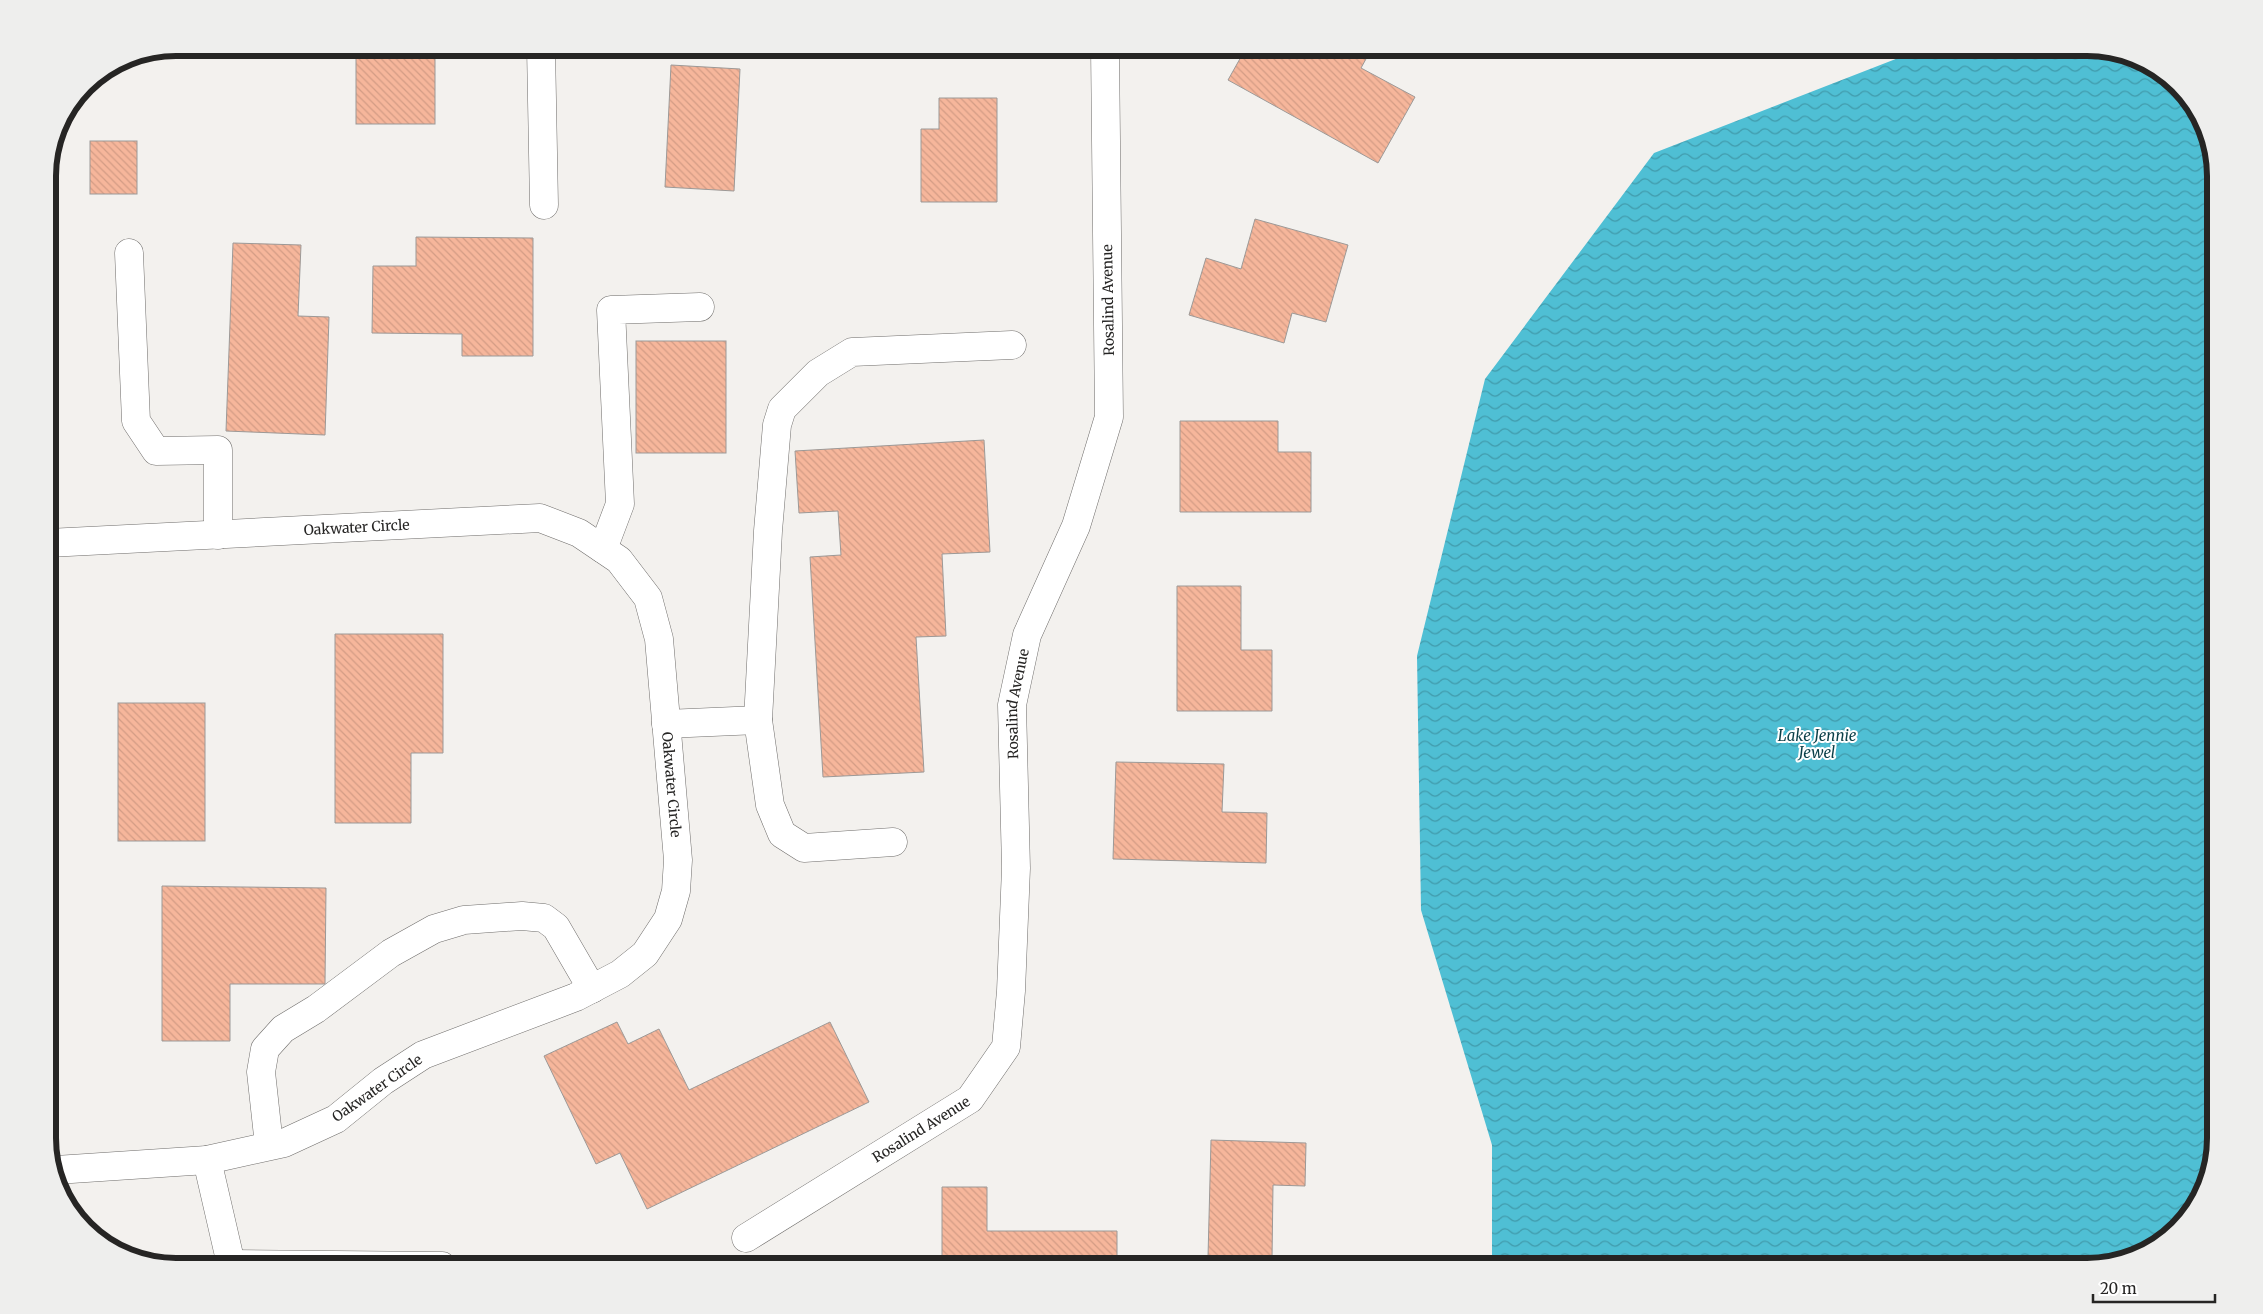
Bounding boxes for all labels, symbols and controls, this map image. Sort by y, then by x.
street label: Rosalind Avenue [1098,244,1118,356]
street label: Oakwater Circle [303,516,410,539]
street label: Rosalind Avenue [1002,647,1033,759]
water label: Lake Jennie Jewel [1778,726,1857,762]
street label: Oakwater Circle [658,731,685,838]
street label: Oakwater Circle [328,1050,426,1126]
street label: Rosalind Avenue [869,1092,973,1166]
scale bar [2093,1272,2216,1304]
text: 20 m [2100,1279,2137,1298]

